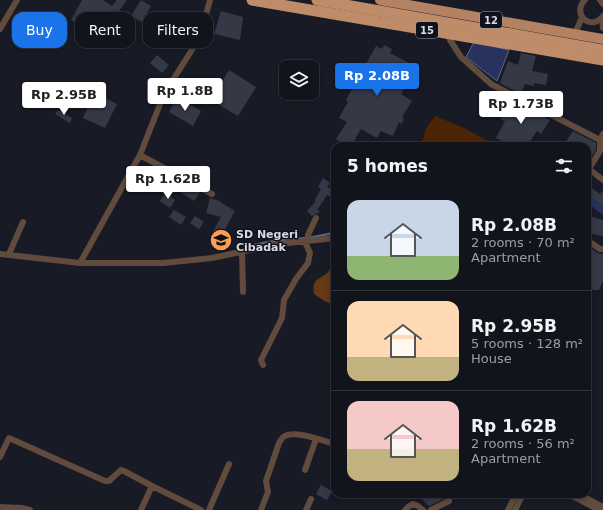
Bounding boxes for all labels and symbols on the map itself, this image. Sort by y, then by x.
road number: 12 [480,12,502,28]
road number: 15 [416,22,438,38]
pin: Rp 2.08B [336,63,418,97]
pin: Rp 1.8B [148,78,222,112]
pin: Rp 2.95B [23,82,105,116]
pin: Rp 1.73B [480,91,562,125]
pin: Rp 1.62B [127,166,209,200]
school or university icon: SD Negeri Cibadak [208,227,234,253]
place label: SD Negeri Cibadak [236,228,298,254]

